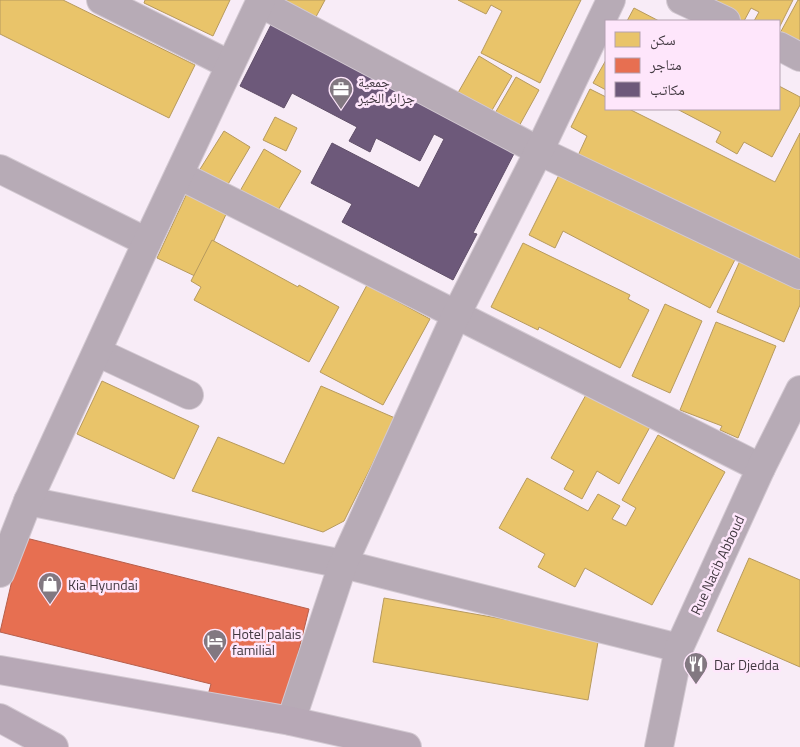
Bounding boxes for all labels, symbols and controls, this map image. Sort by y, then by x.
legend [605,20,780,110]
text: سكن [650,28,676,51]
text: متاجر [649,53,682,76]
place label: جمعية جزائر الخير [357,71,415,108]
office icon: جمعية جزائر الخير [328,76,354,110]
text: مكاتب [650,78,685,101]
street label: Rue Nacib Abboud [685,512,749,618]
shop icon: Kia Hyundai [37,571,63,605]
place label: Kia Hyundai [68,574,138,595]
place label: Hotel palais familial [232,623,301,660]
hotel icon: Hotel palais familial [202,628,228,662]
restaurant icon: Dar Djedda [683,651,709,685]
place label: Dar Djedda [714,654,779,675]

